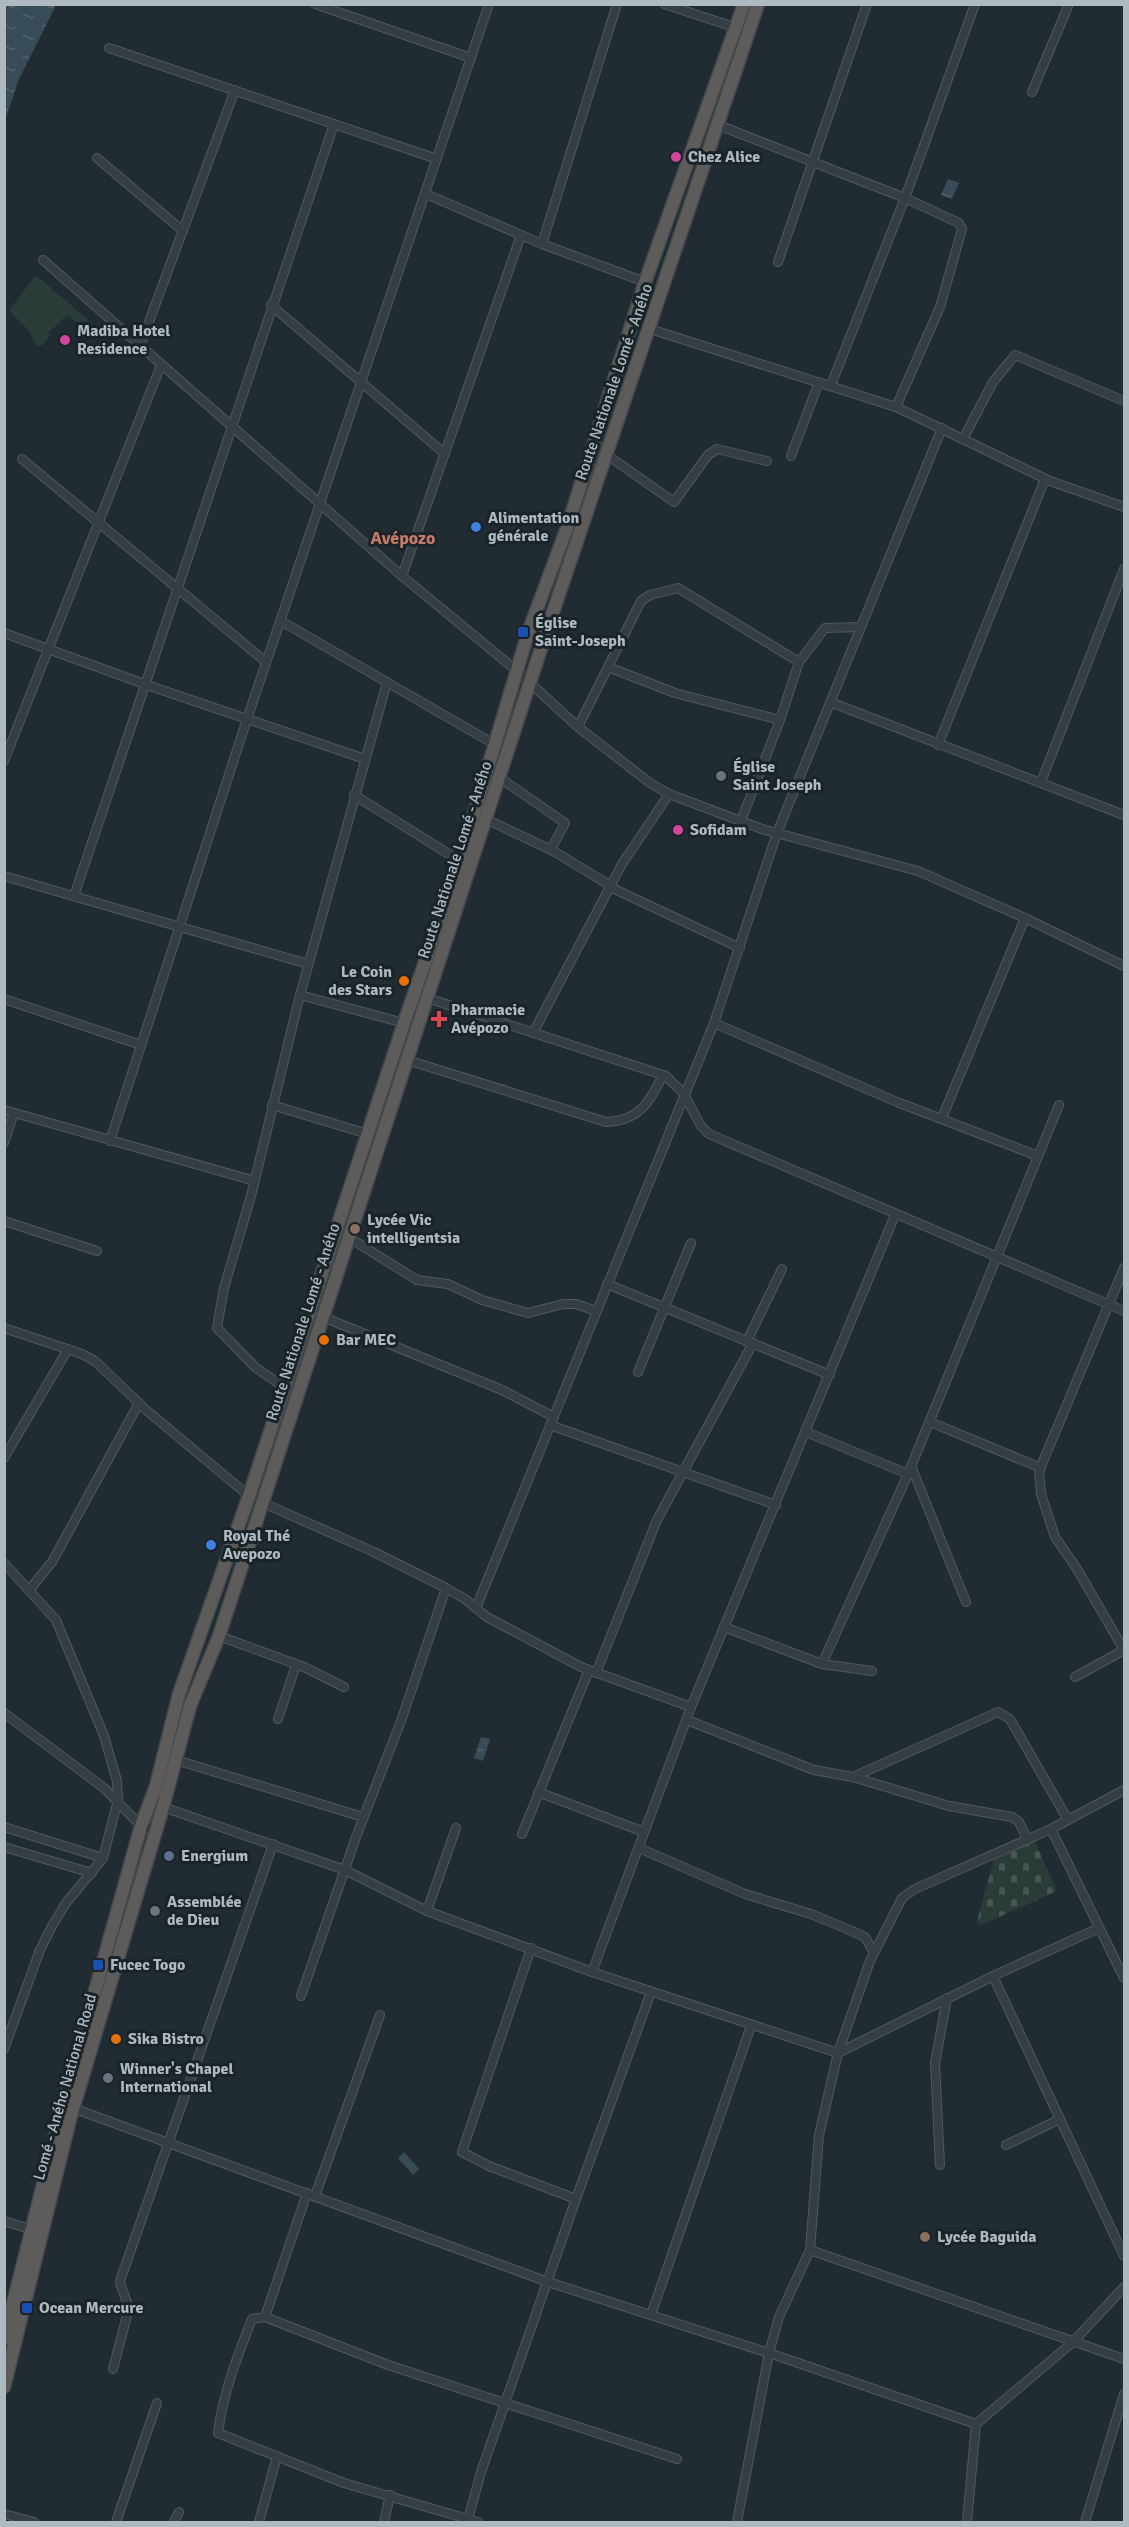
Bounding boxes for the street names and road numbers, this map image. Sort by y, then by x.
street label: Route Nationale Lomé - Aného [571,281,657,483]
street label: Route Nationale Lomé - Aného [414,759,496,961]
street label: Route Nationale Lomé - Aného [262,1221,344,1423]
street label: Lomé - Aného National Road [29,1991,101,2183]

